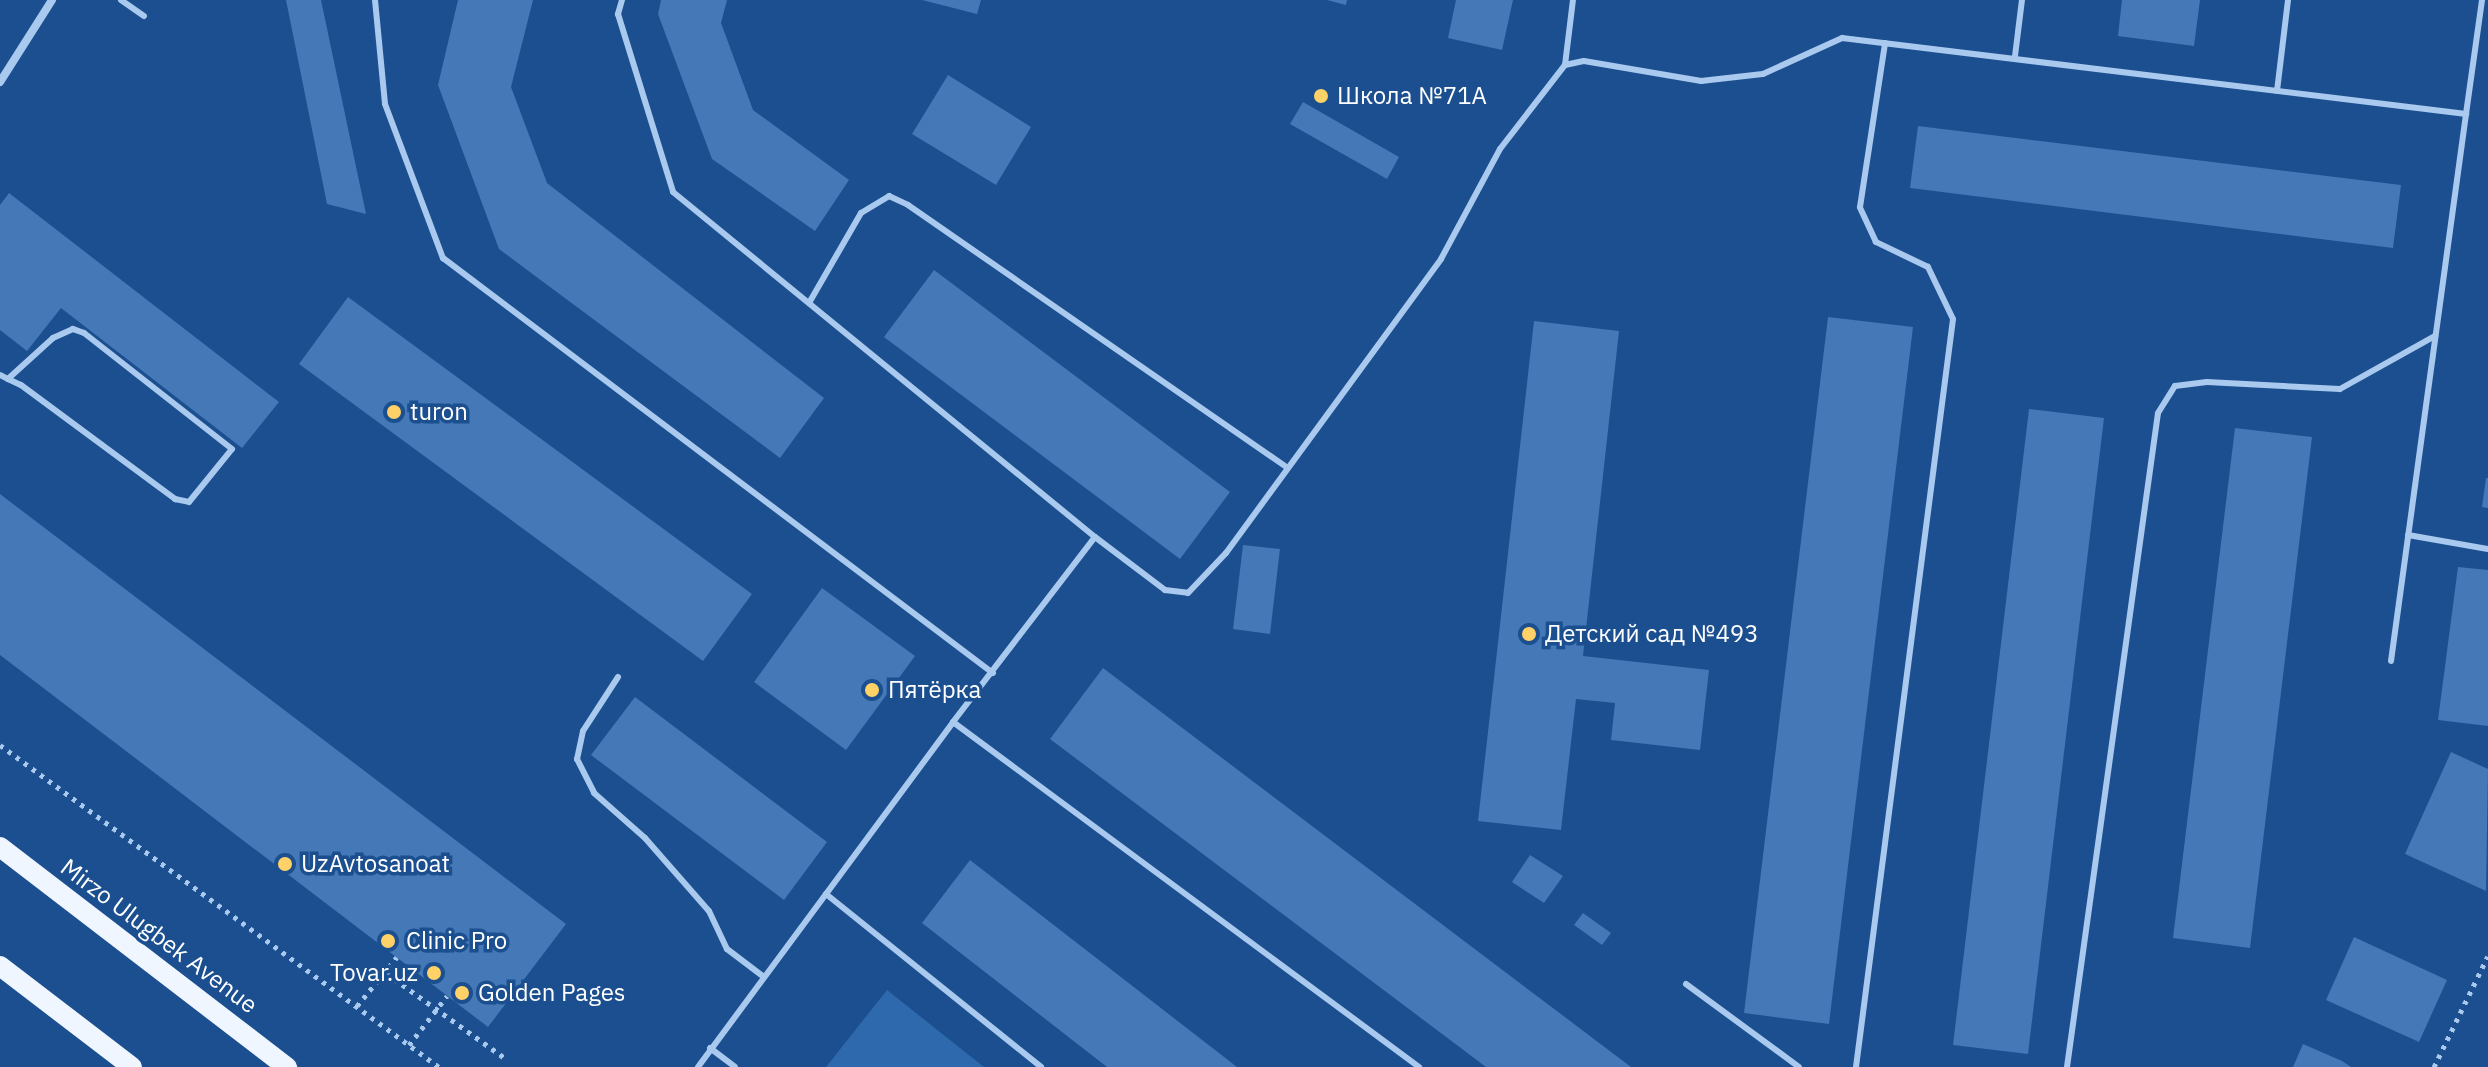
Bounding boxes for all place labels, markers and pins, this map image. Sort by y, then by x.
place label: Школа №71А [1337,82,1487,110]
marker: Школа №71А [1312,87,1330,105]
place label: turon [410,398,468,426]
marker: turon [385,403,403,421]
place label: Детский сад №493 [1545,620,1759,648]
marker: Детский сад №493 [1520,625,1538,643]
place label: Пятёрка [888,676,981,704]
marker: Пятёрка [863,681,881,699]
place label: UzAvtosanoat [301,850,450,878]
marker: UzAvtosanoat [276,855,294,873]
place label: Clinic Pro [406,927,507,955]
marker: Clinic Pro [377,930,399,952]
place label: Tovar.uz [330,959,418,987]
marker: Tovar.uz [425,964,443,982]
place label: Golden Pages [478,979,626,1007]
marker: Golden Pages [453,984,471,1002]

